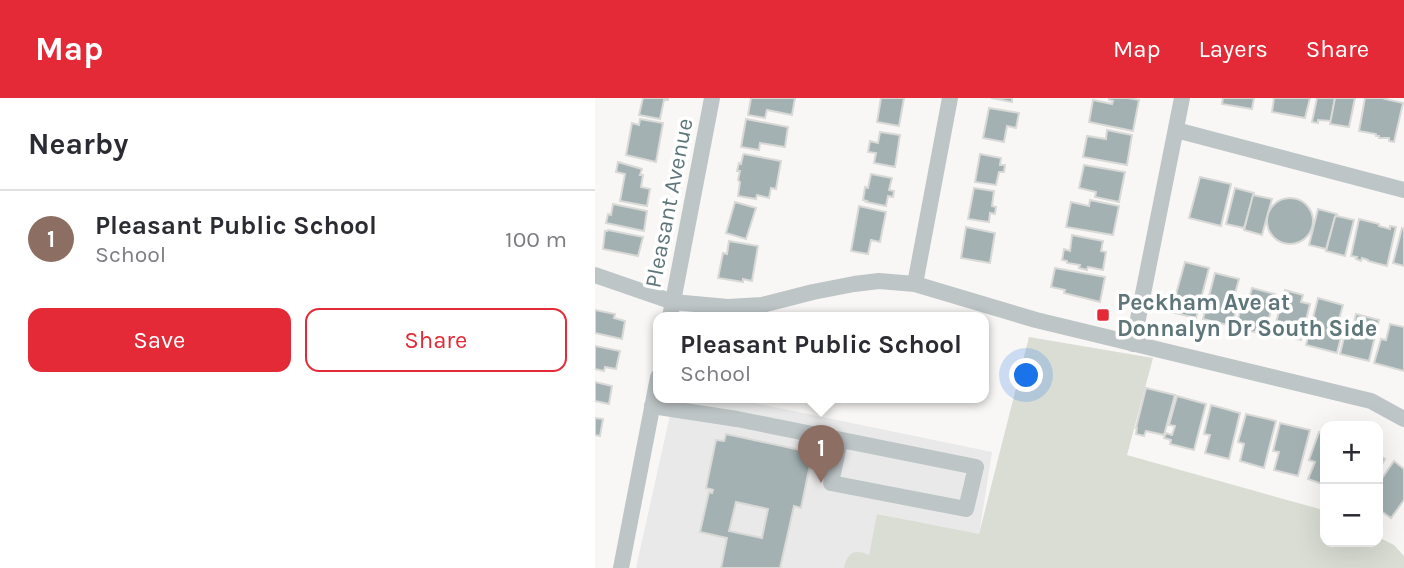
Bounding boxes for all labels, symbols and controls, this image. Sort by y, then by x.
text: Map [35,30,103,68]
text: Map [1113,35,1161,63]
text: Layers [1199,35,1268,63]
text: Share [1306,35,1369,63]
street label: Pleasant Avenue [639,116,699,290]
text: Nearby [28,126,128,162]
text: Pleasant Public School [95,210,377,241]
text: 1 [47,226,55,253]
text: 100 m [505,226,567,253]
text: School [95,241,166,268]
place label: Peckham Ave at Donnalyn Dr South Side [1117,289,1377,342]
marker: Peckham Ave at Donnalyn Dr South Side [1095,307,1111,323]
button: Save [28,308,291,372]
button: Share [305,308,567,372]
popup [653,312,989,403]
text: Pleasant Public School [680,329,962,360]
your location [1009,358,1043,392]
text: School [680,360,751,387]
map controls [1320,421,1383,547]
button: + [1320,421,1383,484]
pin: 1 [798,425,844,483]
button: − [1320,484,1383,547]

